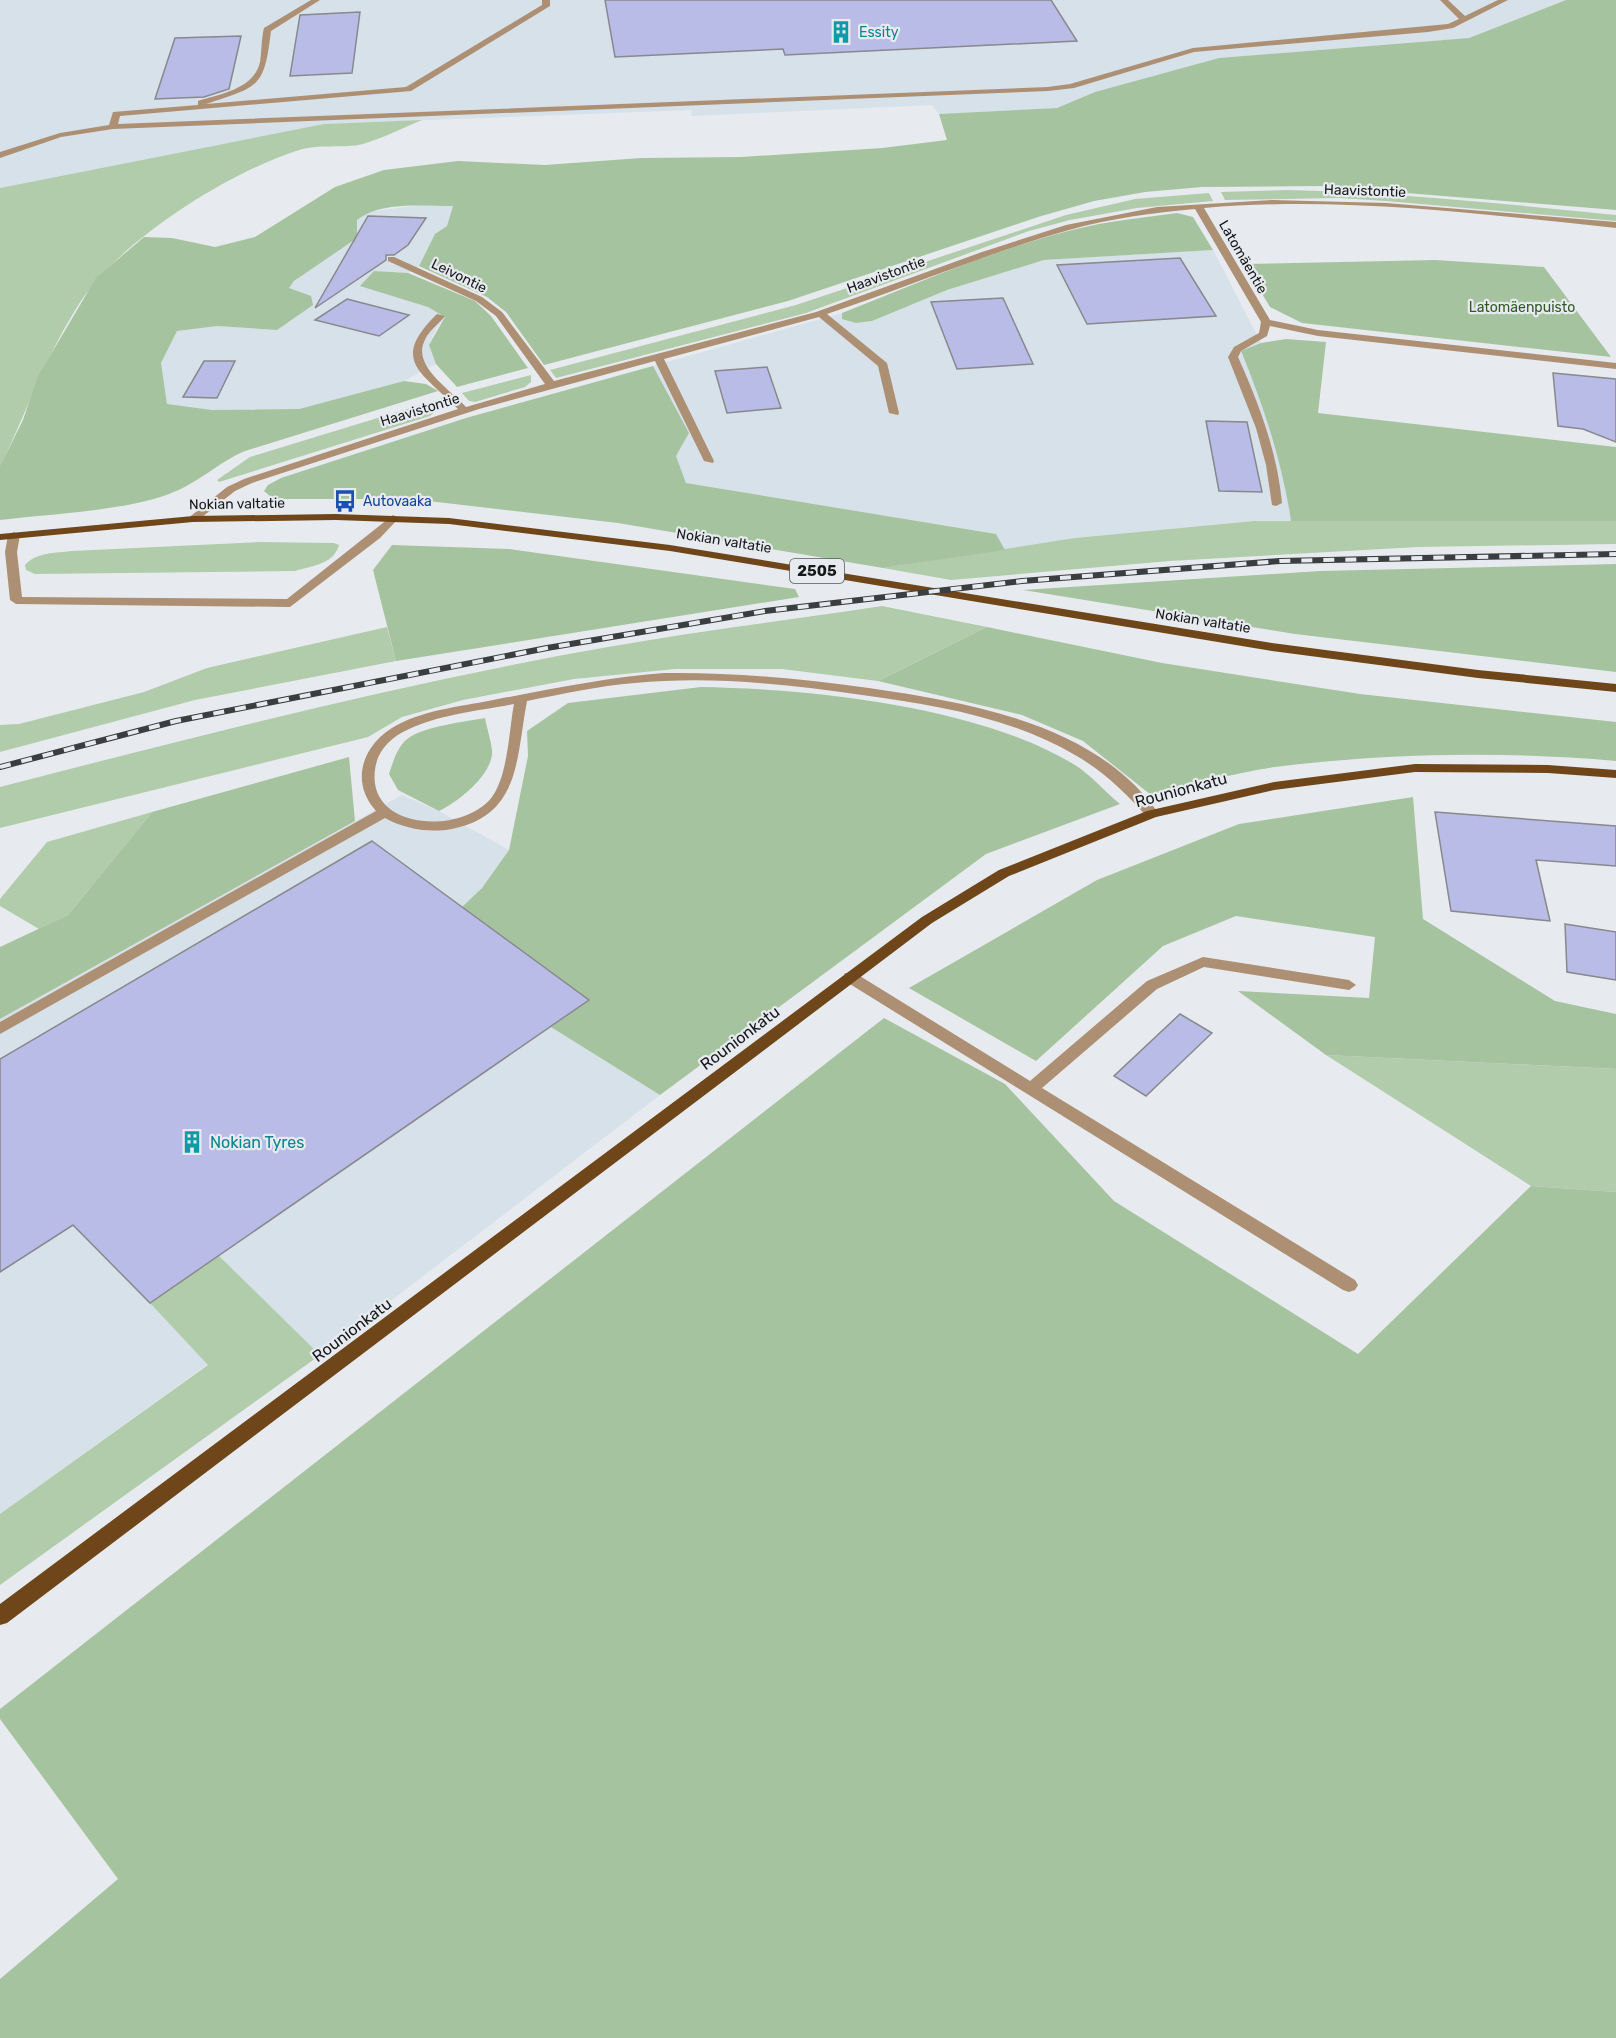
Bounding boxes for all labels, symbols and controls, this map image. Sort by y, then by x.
building icon: Essity [828,19,854,45]
place label: Essity [859,24,899,41]
street label: Haavistontie [1324,181,1407,201]
street label: Latomäentie [1215,217,1271,297]
street label: Haavistontie [844,253,928,297]
street label: Leivontie [428,255,490,297]
park label: Latomäenpuisto [1469,299,1575,316]
street label: Haavistontie [378,390,462,430]
bus stop icon: Autovaaka [332,488,358,514]
place label: Autovaaka [363,493,432,510]
street label: Nokian valtatie [189,495,285,513]
street label: Nokian valtatie [675,525,773,557]
road number: 2505 [790,559,844,583]
street label: Nokian valtatie [1154,605,1252,637]
street label: Rounionkatu [1133,769,1229,811]
street label: Rounionkatu [697,1002,783,1074]
building icon: Nokian Tyres [179,1129,205,1155]
place label: Nokian Tyres [210,1133,304,1152]
street label: Rounionkatu [309,1294,395,1366]

